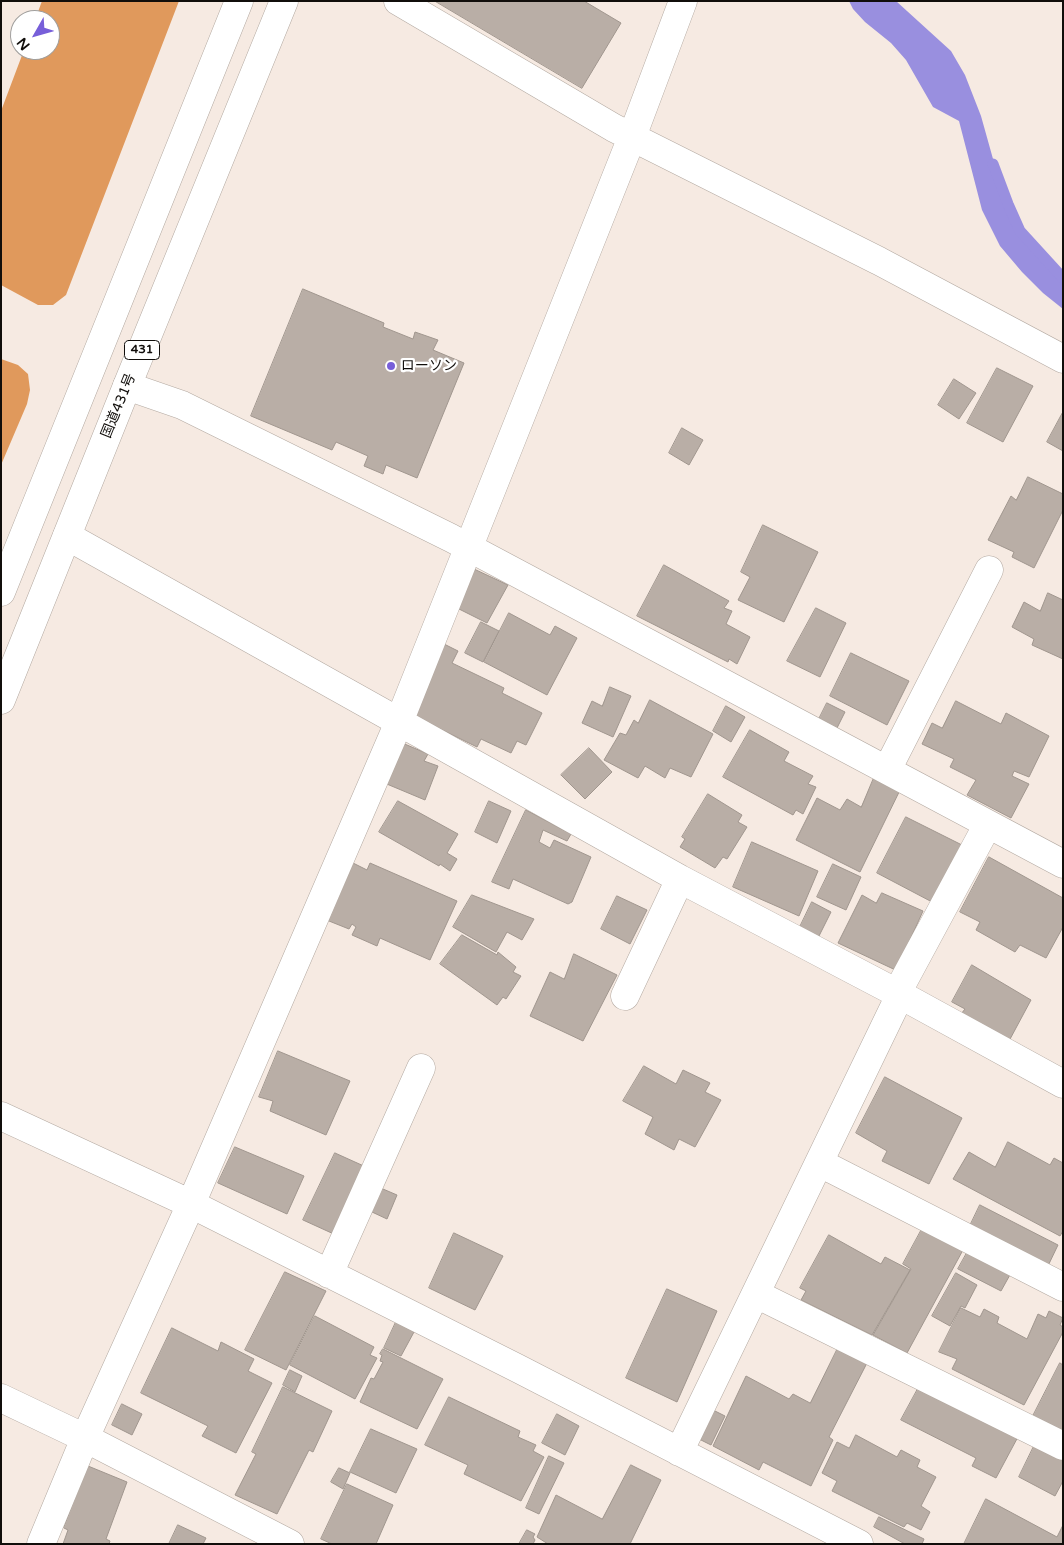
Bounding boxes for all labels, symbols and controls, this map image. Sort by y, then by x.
north arrow [10,10,60,60]
text: N [13,34,34,54]
road number: 431 [124,340,160,360]
place label: ローソン [401,358,457,374]
marker: ローソン [385,360,397,372]
street label: 国道431号 [98,371,140,441]

